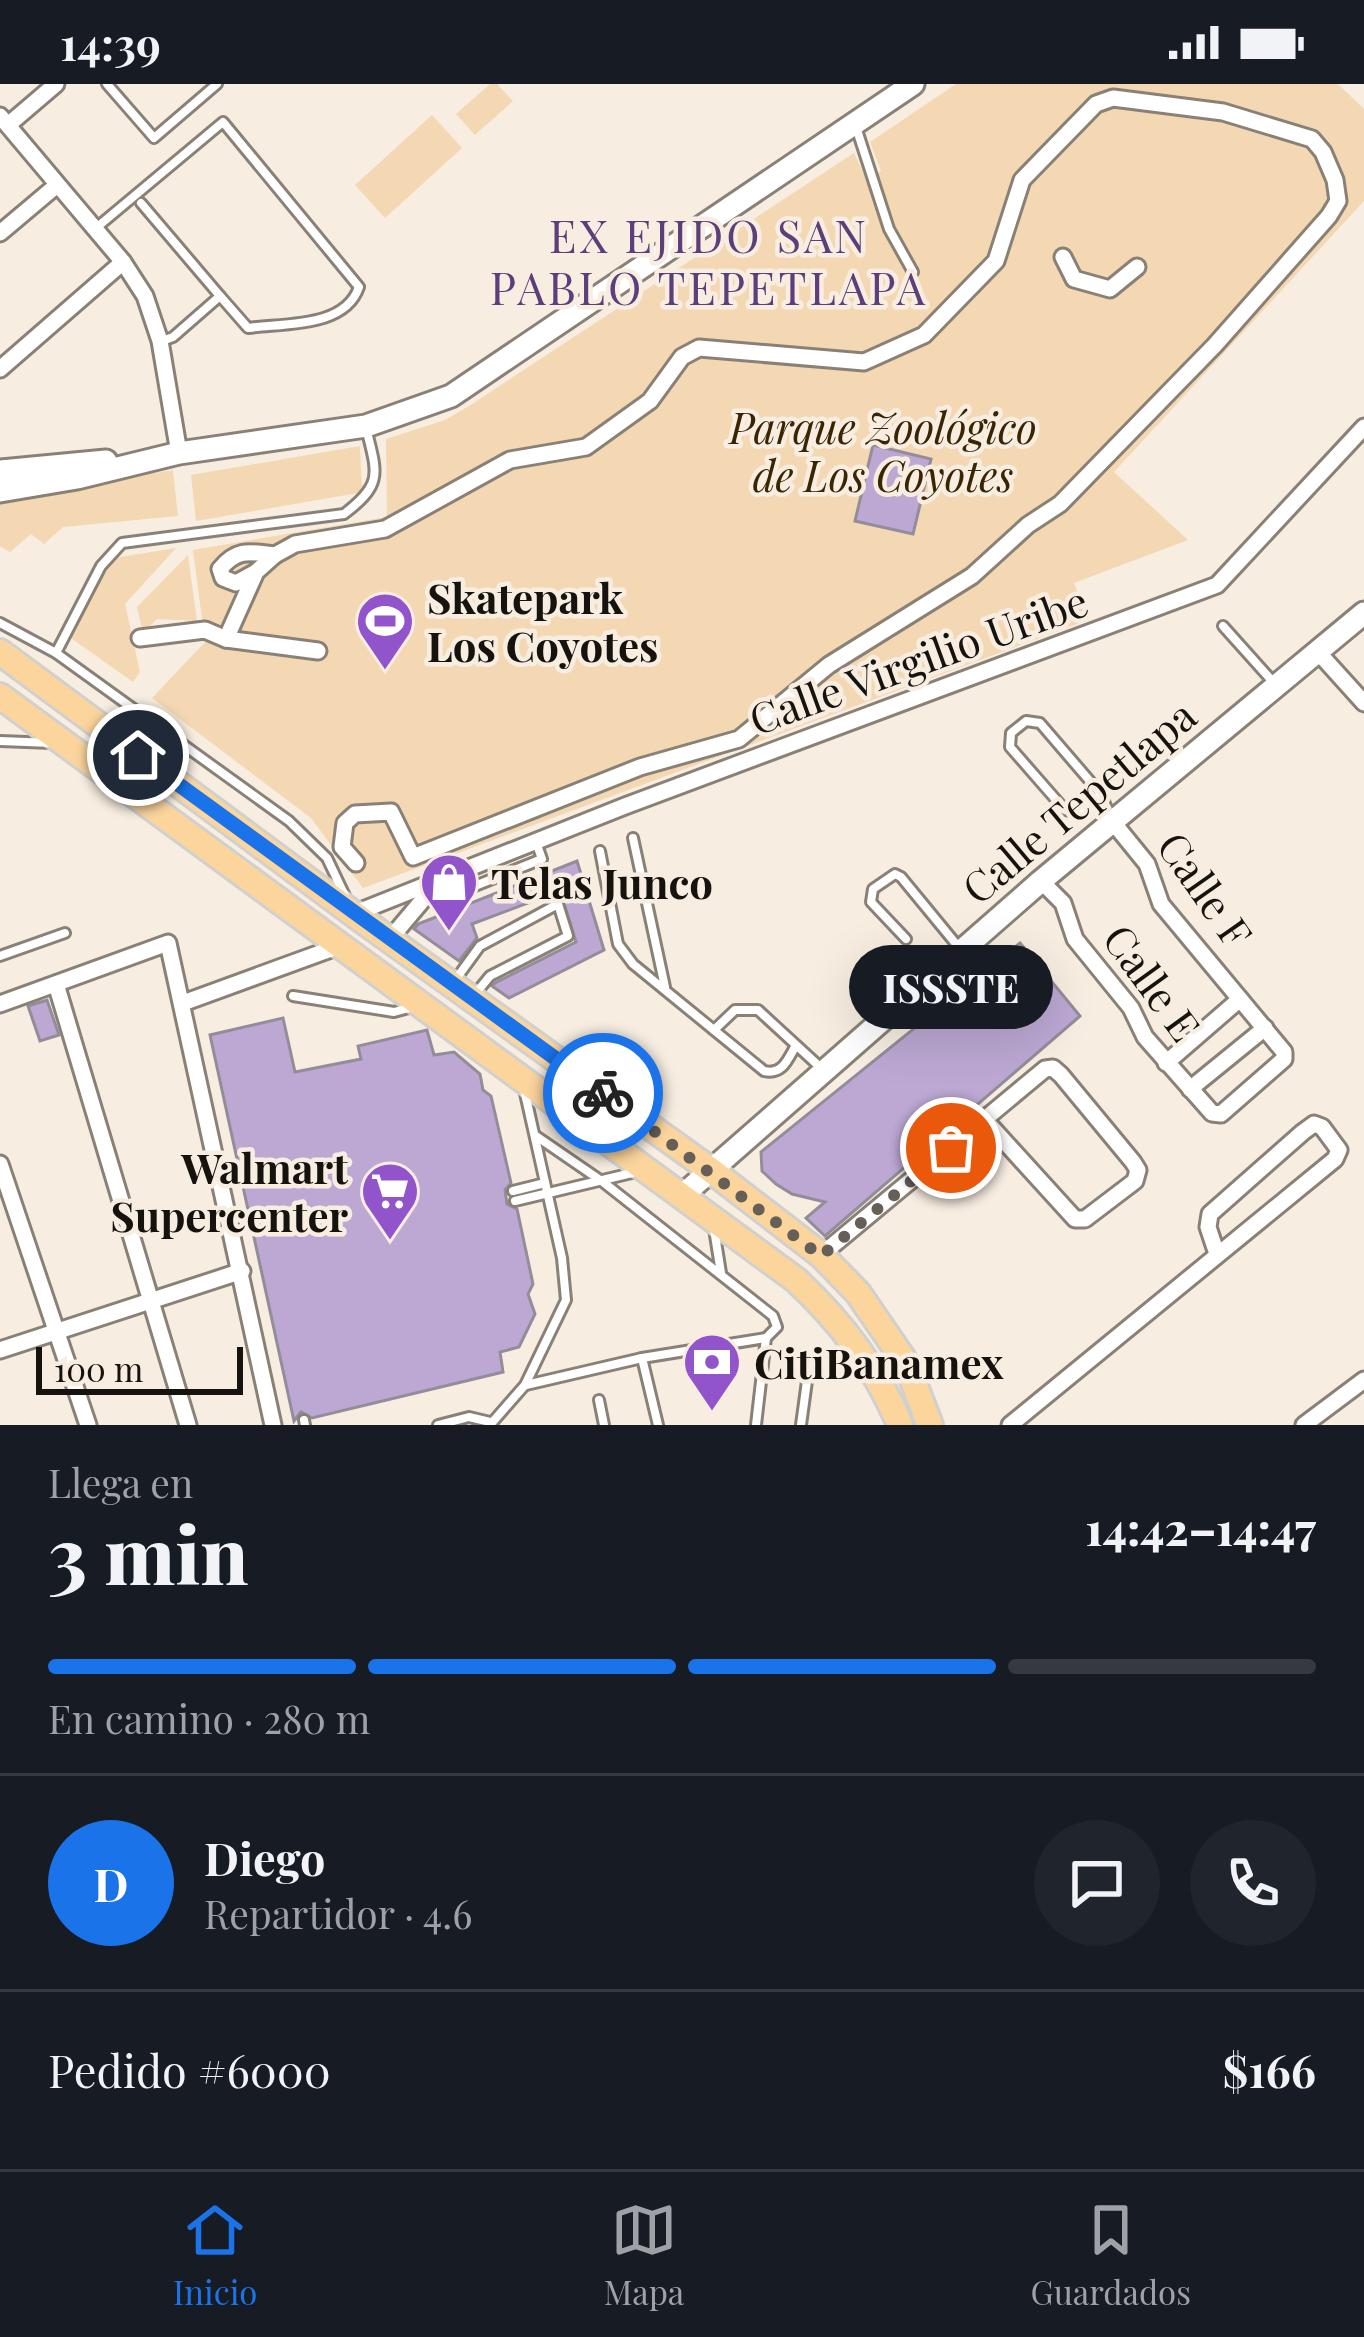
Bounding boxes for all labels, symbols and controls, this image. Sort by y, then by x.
text: 14:39 [60,12,161,72]
district label: EX EJIDO SAN PABLO TEPETLAPA [490,204,928,316]
park label: Parque Zoológico de Los Coyotes [727,399,1037,503]
place label: Skatepark Los Coyotes [427,569,658,673]
street label: Calle Virgilio Uribe [741,572,1095,746]
sports icon: Skatepark Los Coyotes [354,590,416,672]
street label: Calle Tepetlapa [950,687,1207,915]
pin [87,704,189,806]
icon: home [105,722,171,788]
street label: Calle F [1146,820,1266,958]
shop icon: Telas Junco [418,851,480,933]
place label: Telas Junco [491,854,713,910]
street label: Calle E [1092,913,1214,1051]
callout: ISSSTE [849,944,1053,1028]
text: ISSSTE [883,961,1019,1013]
courier [543,1033,663,1153]
icon: bike [570,1060,636,1126]
pin [900,1097,1002,1199]
icon: bag [918,1115,984,1181]
place label: Walmart Supercenter [110,1139,348,1243]
supermarket icon: Walmart Supercenter [359,1160,421,1242]
bank icon: CitiBanamex [681,1331,743,1413]
place label: CitiBanamex [754,1334,1004,1390]
scale bar [36,1341,243,1394]
text: 100 m [54,1346,143,1390]
text: Llega en [48,1456,193,1508]
text: 14:42–14:47 [1085,1497,1316,1557]
text: 3 min [48,1501,249,1605]
text: En camino · 280 m [48,1692,370,1744]
button: chat [1034,1820,1160,1946]
button: phone [1190,1820,1316,1946]
text: Diego [204,1827,325,1887]
text: D [94,1853,128,1913]
text: Repartidor · 4.6 [204,1887,472,1939]
text: Pedido #6000 [48,2039,331,2099]
text: $166 [1222,2039,1316,2099]
tab: Inicio [173,2197,257,2313]
tab: Mapa [604,2197,684,2313]
tab: Guardados [1030,2197,1191,2313]

